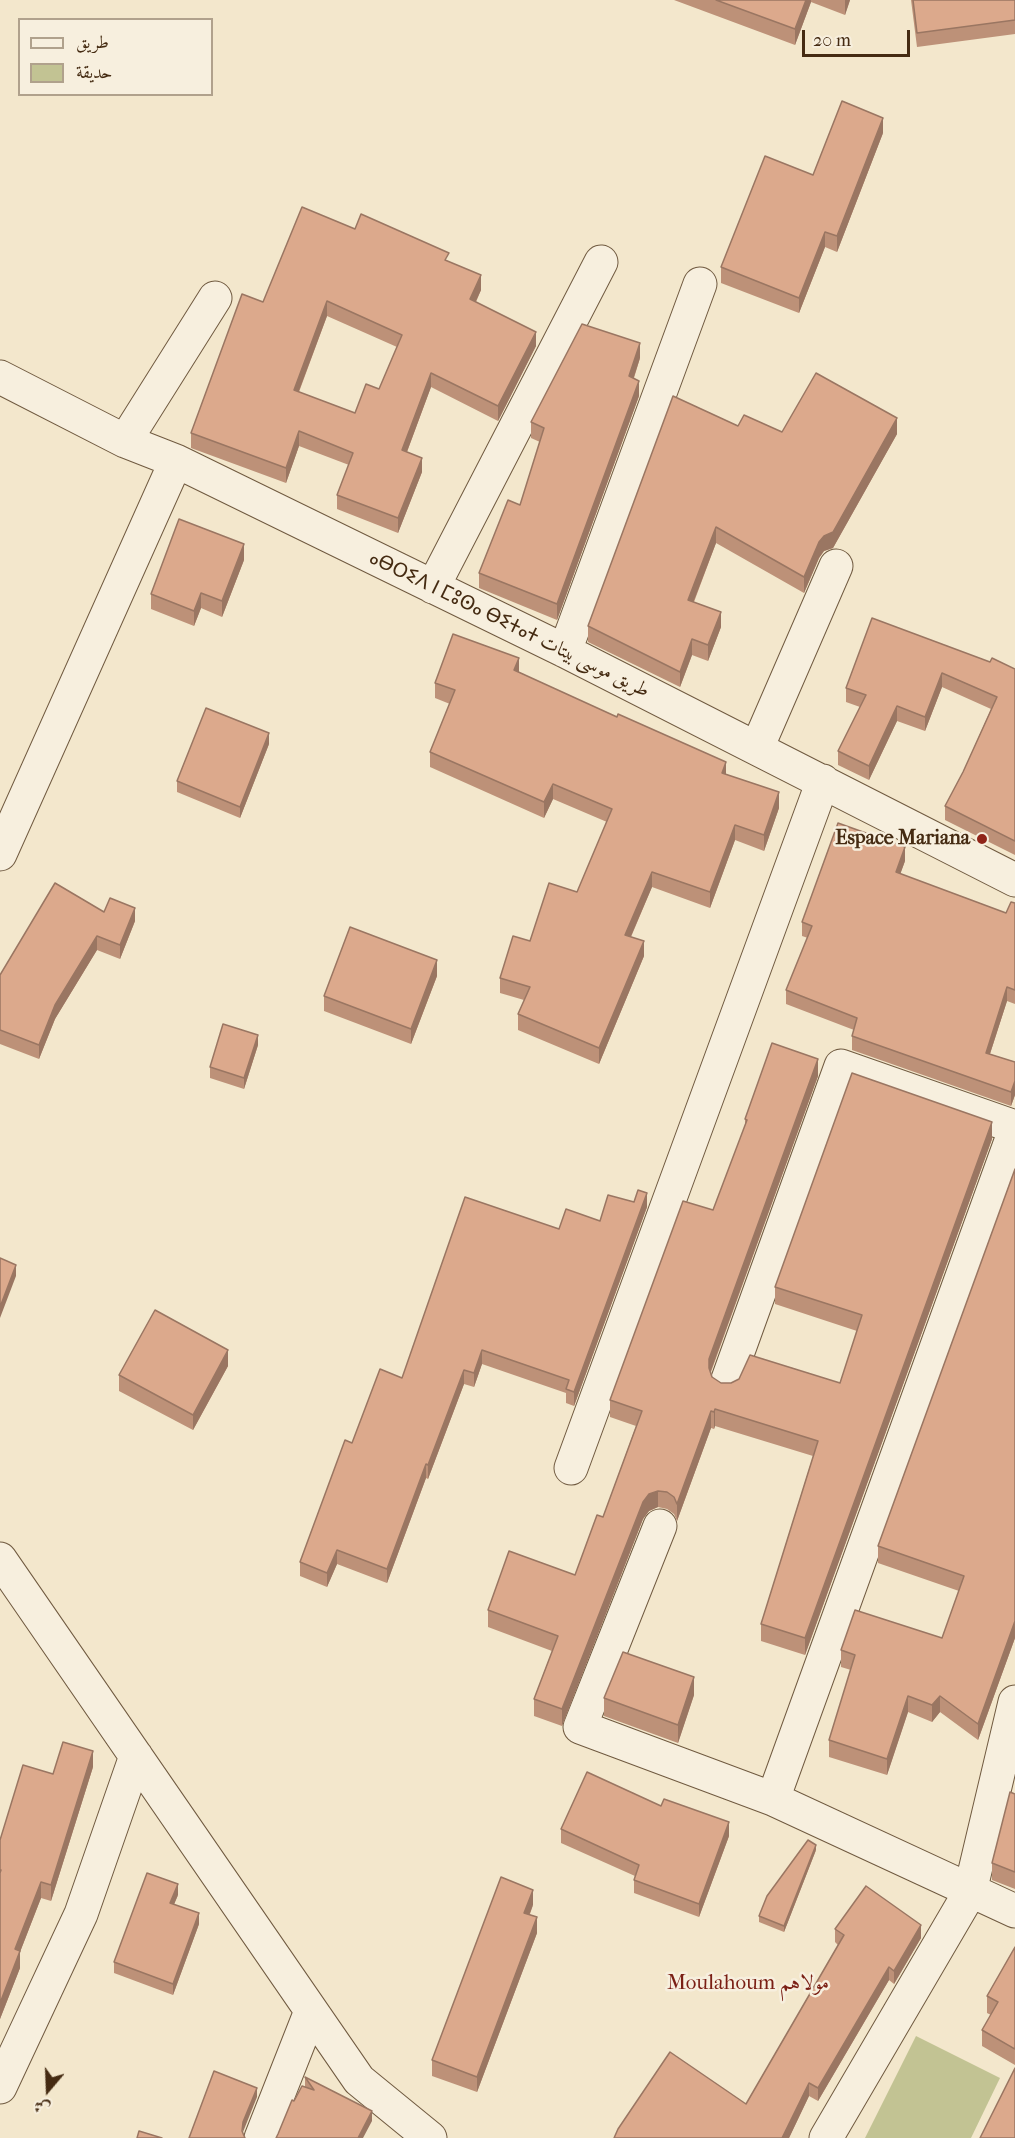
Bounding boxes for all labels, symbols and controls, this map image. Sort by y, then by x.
legend [18,18,213,96]
scale bar [805,18,913,56]
text: 20 m [813,30,851,51]
text: طريق [76,32,109,53]
text: حديقة [76,62,112,83]
street label: ⴰⴱⵔⵉⴷ ⵏ ⵎⵓⵙⴰ ⴱⵉⵜⴰⵜ طريق موسى بيتات [365,547,653,703]
place label: Espace Mariana [835,827,970,851]
marker: Espace Mariana [975,832,989,846]
district label: Moulahoum مولاهم [667,1971,829,1997]
north arrow [18,2060,78,2120]
text: ش [31,2096,53,2119]

